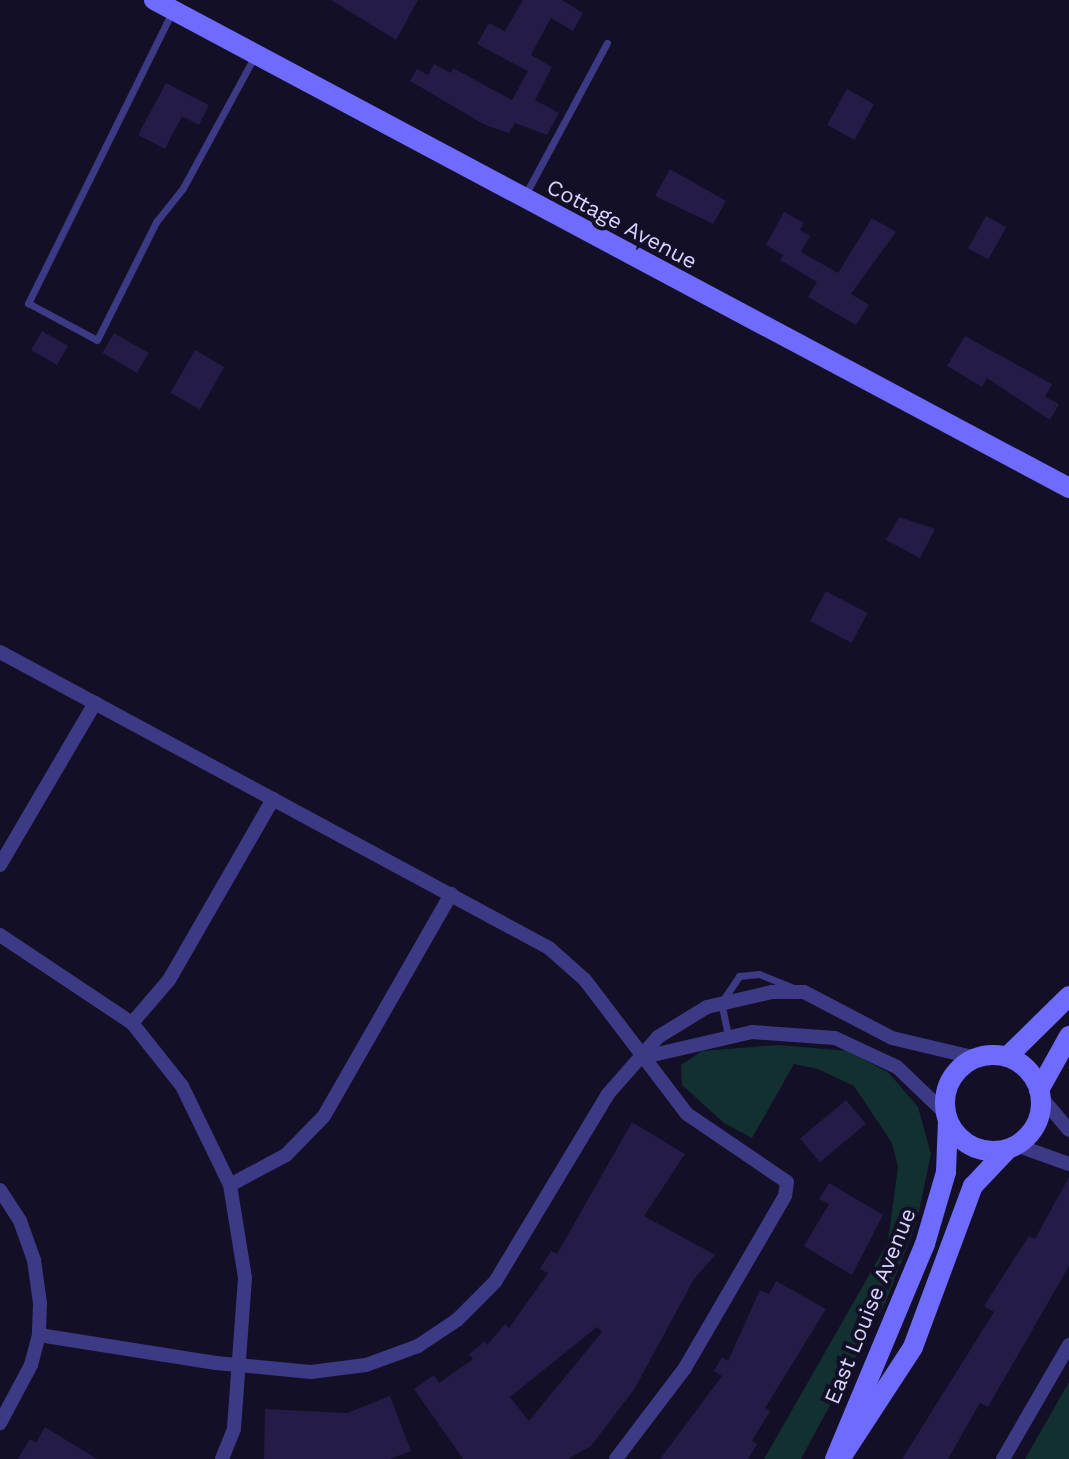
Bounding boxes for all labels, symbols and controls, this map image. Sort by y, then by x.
street label: Cottage Avenue [542,173,702,275]
street label: East Louise Avenue [818,1204,922,1408]

